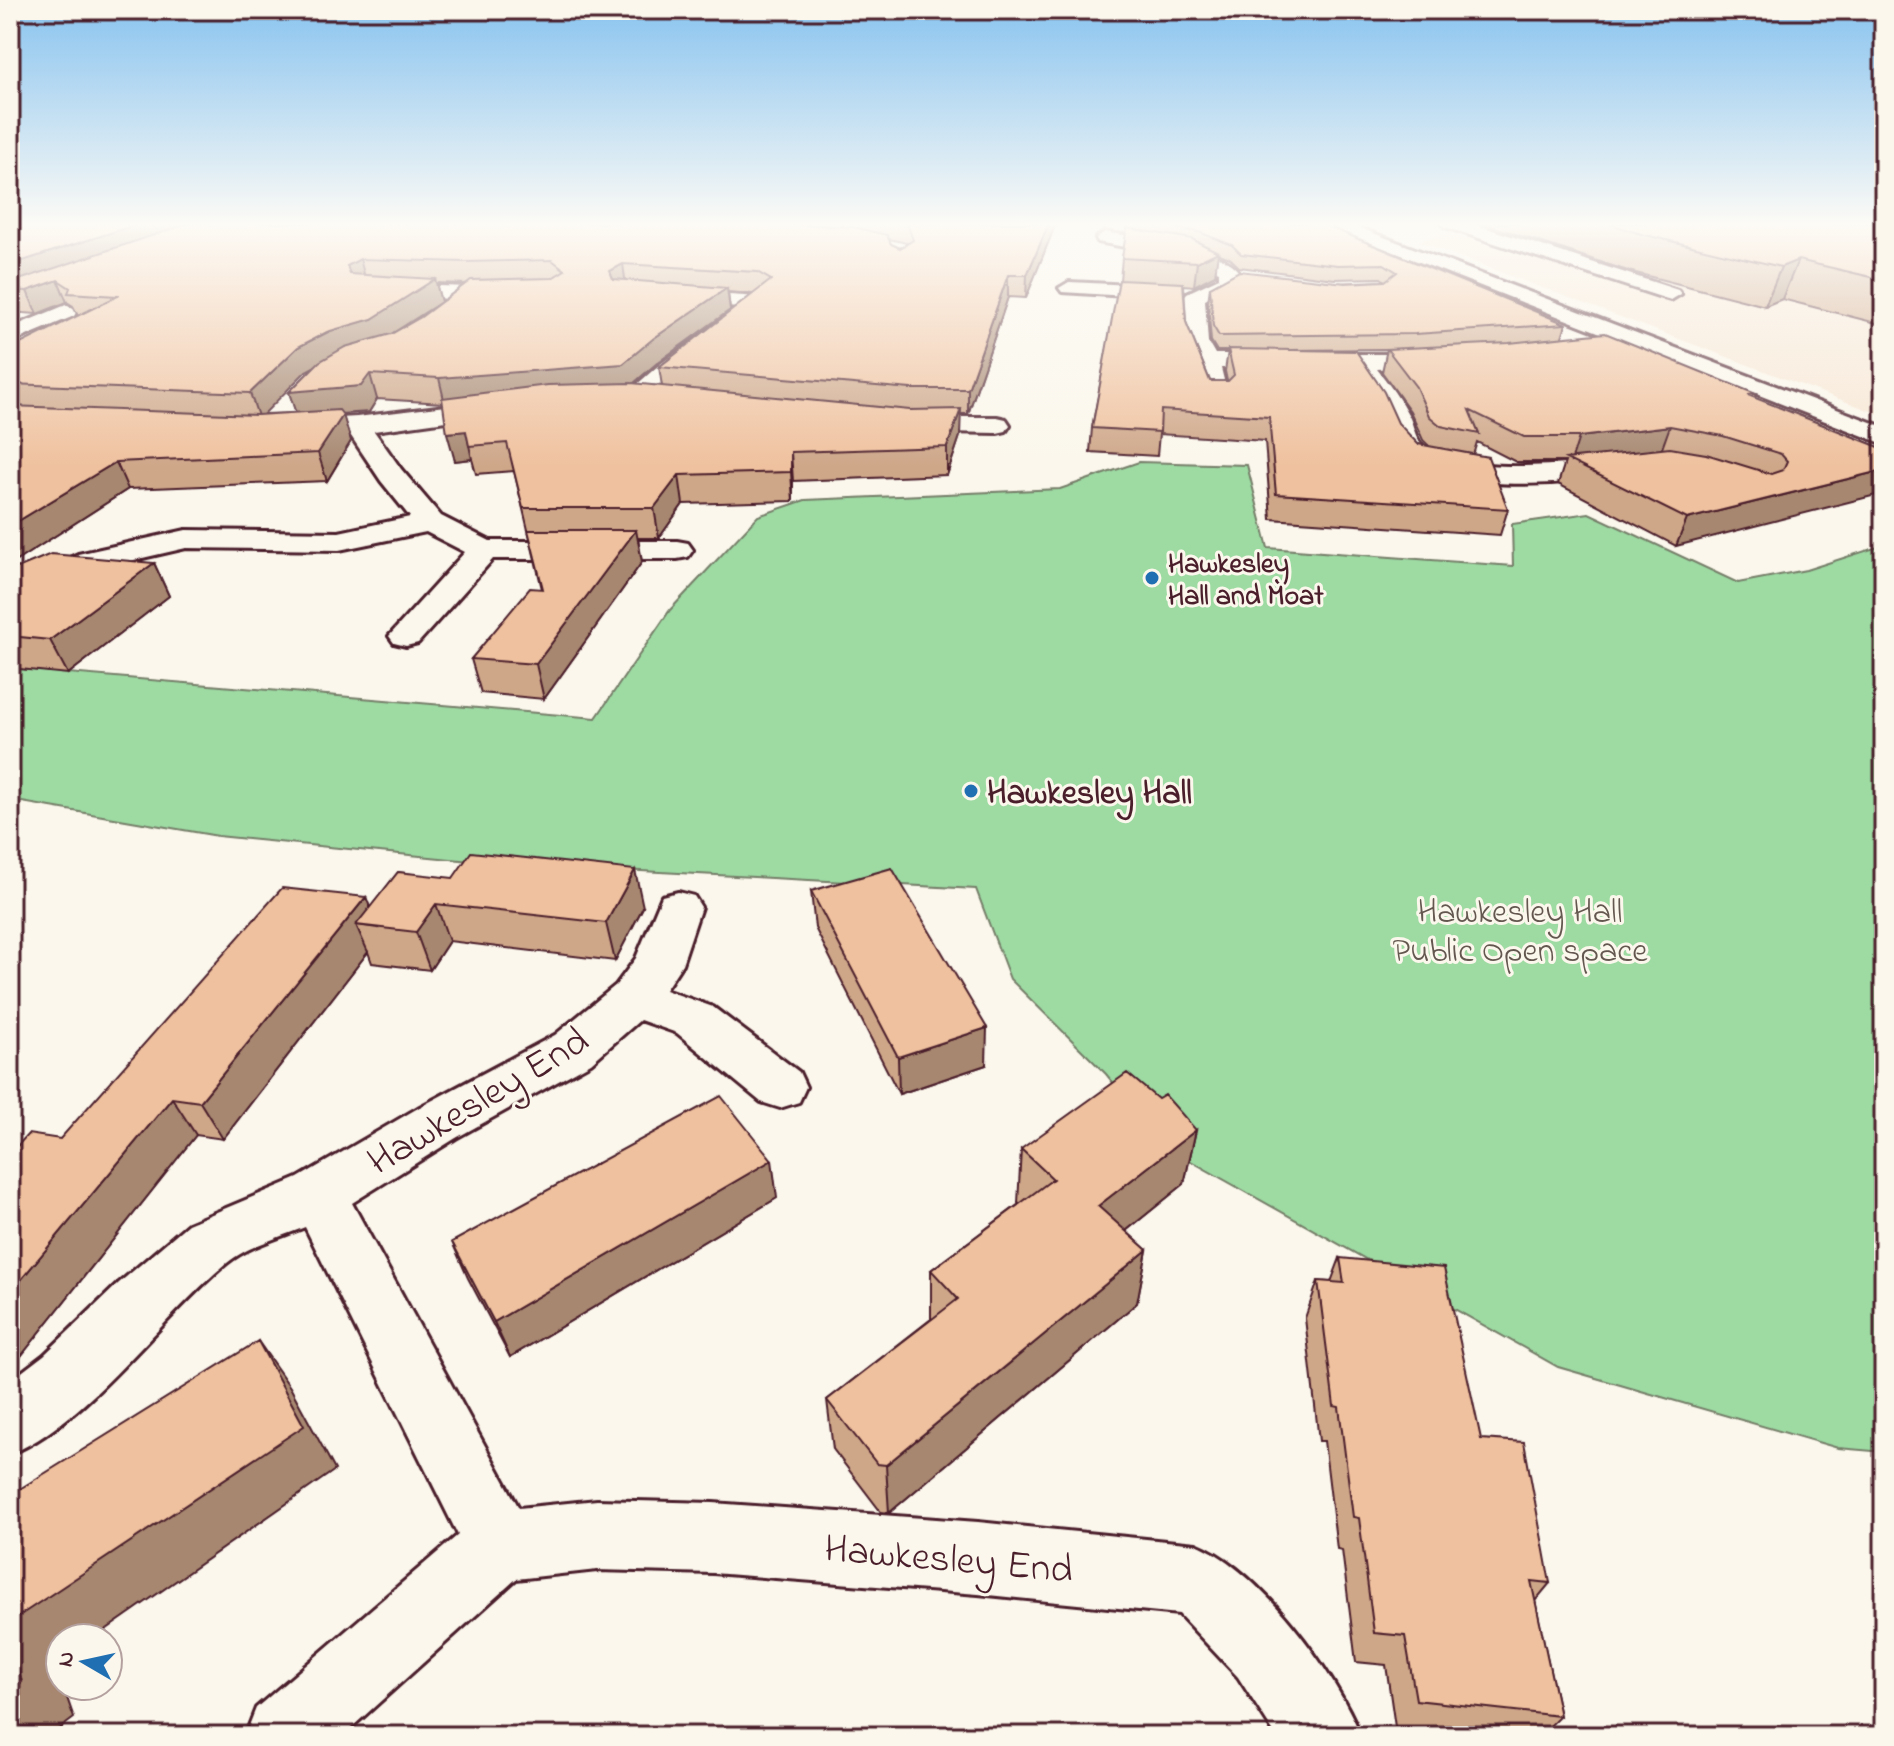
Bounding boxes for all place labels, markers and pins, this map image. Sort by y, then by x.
place label: Hawkesley Hall and Moat [1168,545,1324,618]
marker: Hawkesley Hall and Moat [1143,569,1161,587]
place label: Hawkesley Hall [987,770,1192,821]
marker: Hawkesley Hall [962,782,980,800]

